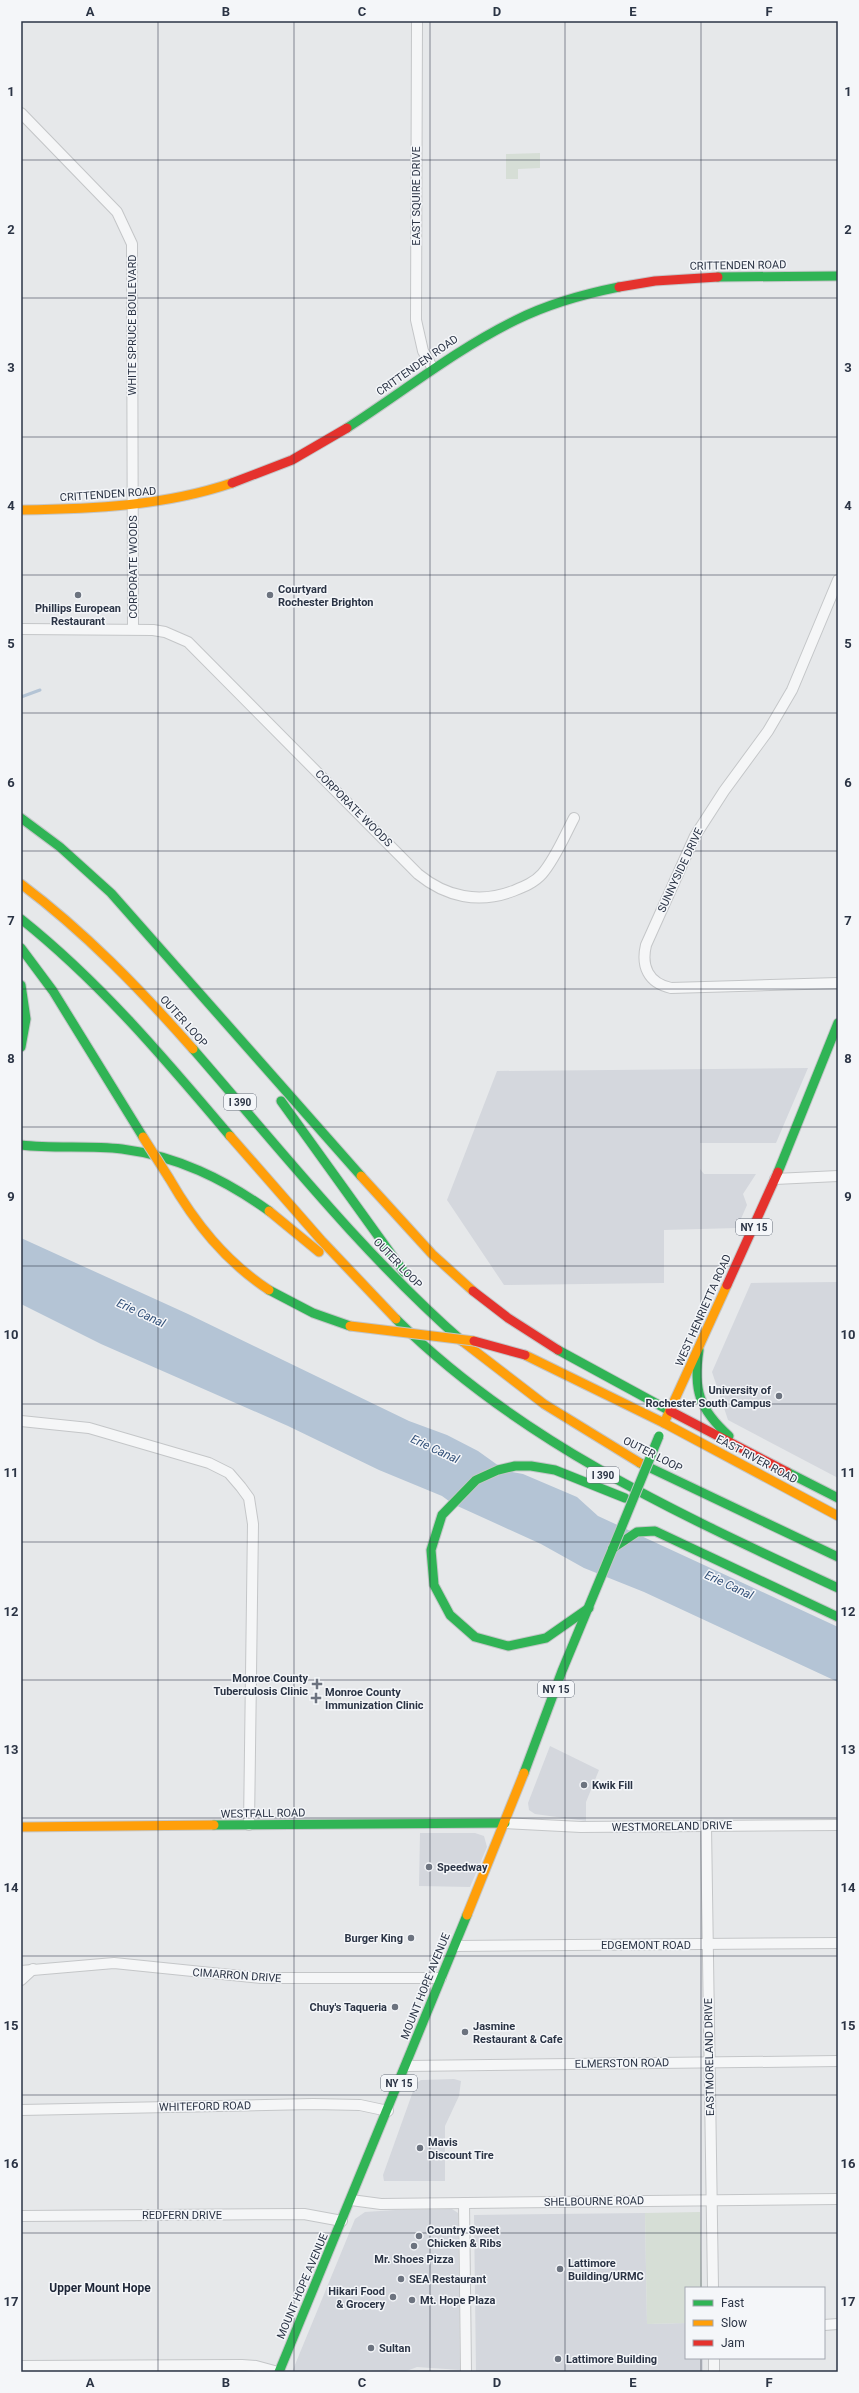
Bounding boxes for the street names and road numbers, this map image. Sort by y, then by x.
street label: EAST SQUIRE DRIVE [410,146,423,246]
street label: WHITE SPRUCE BOULEVARD [126,254,139,396]
street label: CRITTENDEN ROAD [690,258,786,273]
street label: CRITTENDEN ROAD [374,332,461,398]
street label: CRITTENDEN ROAD [59,485,157,504]
street label: CORPORATE WOODS [127,515,140,619]
street label: CORPORATE WOODS [312,767,395,850]
street label: SUNNYSIDE DRIVE [655,826,706,915]
street label: OUTER LOOP [157,993,210,1050]
road number: I 390 [224,1094,256,1110]
road number: NY 15 [736,1219,772,1235]
street label: OUTER LOOP [370,1236,425,1291]
street label: WEST HENRIETTA ROAD [673,1252,734,1368]
street label: EAST RIVER ROAD [714,1433,800,1486]
street label: OUTER LOOP [621,1434,685,1475]
road number: I 390 [587,1467,619,1483]
road number: NY 15 [538,1681,574,1697]
street label: WESTFALL ROAD [221,1806,305,1821]
street label: WESTMORELAND DRIVE [612,1819,732,1834]
street label: MOUNT HOPE AVENUE [398,1931,453,2041]
street label: EDGEMONT ROAD [601,1939,691,1952]
street label: CIMARRON DRIVE [192,1966,282,1985]
street label: EASTMORELAND DRIVE [702,1998,717,2116]
street label: ELMERSTON ROAD [575,2056,669,2071]
road number: NY 15 [381,2075,417,2091]
street label: WHITEFORD ROAD [159,2099,251,2114]
street label: SHELBOURNE ROAD [544,2194,644,2209]
street label: REDFERN DRIVE [142,2209,222,2222]
street label: MOUNT HOPE AVENUE [274,2231,331,2341]

